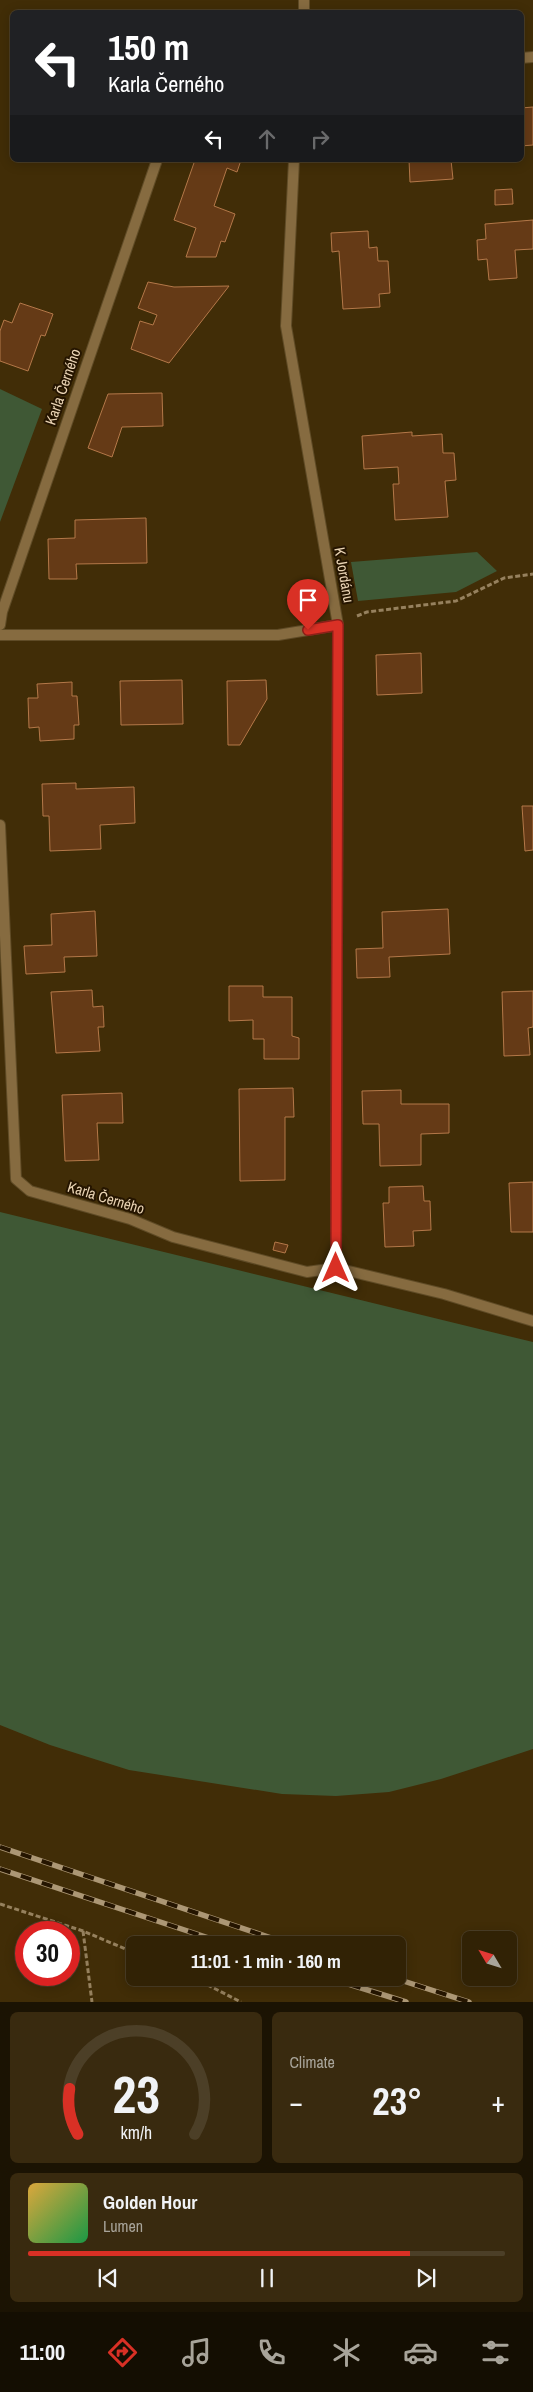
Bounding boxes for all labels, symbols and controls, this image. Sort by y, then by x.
text: 150 m [108,24,189,71]
icon: left [25,30,90,95]
text: Karla Černého [108,69,224,99]
icon: left [200,125,228,153]
icon: ahead [253,125,281,153]
icon: right [306,125,334,153]
street label: Karla Černého [40,346,85,428]
street label: K Jordánu [329,545,360,604]
pin [287,579,329,630]
icon: arrive [294,586,322,614]
street label: Karla Černého [65,1176,147,1219]
position arrow [309,1241,361,1293]
speed limit sign: 30 [15,1921,80,1986]
north arrow [462,1931,518,1986]
map controls [462,1931,517,1986]
text: 11:01 · 1 min · 160 m [191,1948,341,1974]
text: Climate [290,2051,335,2073]
text: 23 [112,2059,159,2129]
text: 23° [372,2076,422,2127]
text: − [290,2083,303,2121]
text: + [492,2083,505,2121]
text: km/h [120,2121,152,2145]
text: Golden Hour [103,2189,197,2215]
text: Lumen [103,2215,143,2237]
icon: previous [94,2264,122,2292]
icon: pause [253,2264,281,2292]
icon: next [412,2264,440,2292]
icon: directions [105,2335,140,2370]
icon: music [179,2335,214,2370]
icon: phone [254,2335,289,2370]
icon: climate [329,2335,364,2370]
icon: car [403,2335,438,2370]
icon: filters [478,2335,513,2370]
text: 11:00 [20,2337,65,2367]

